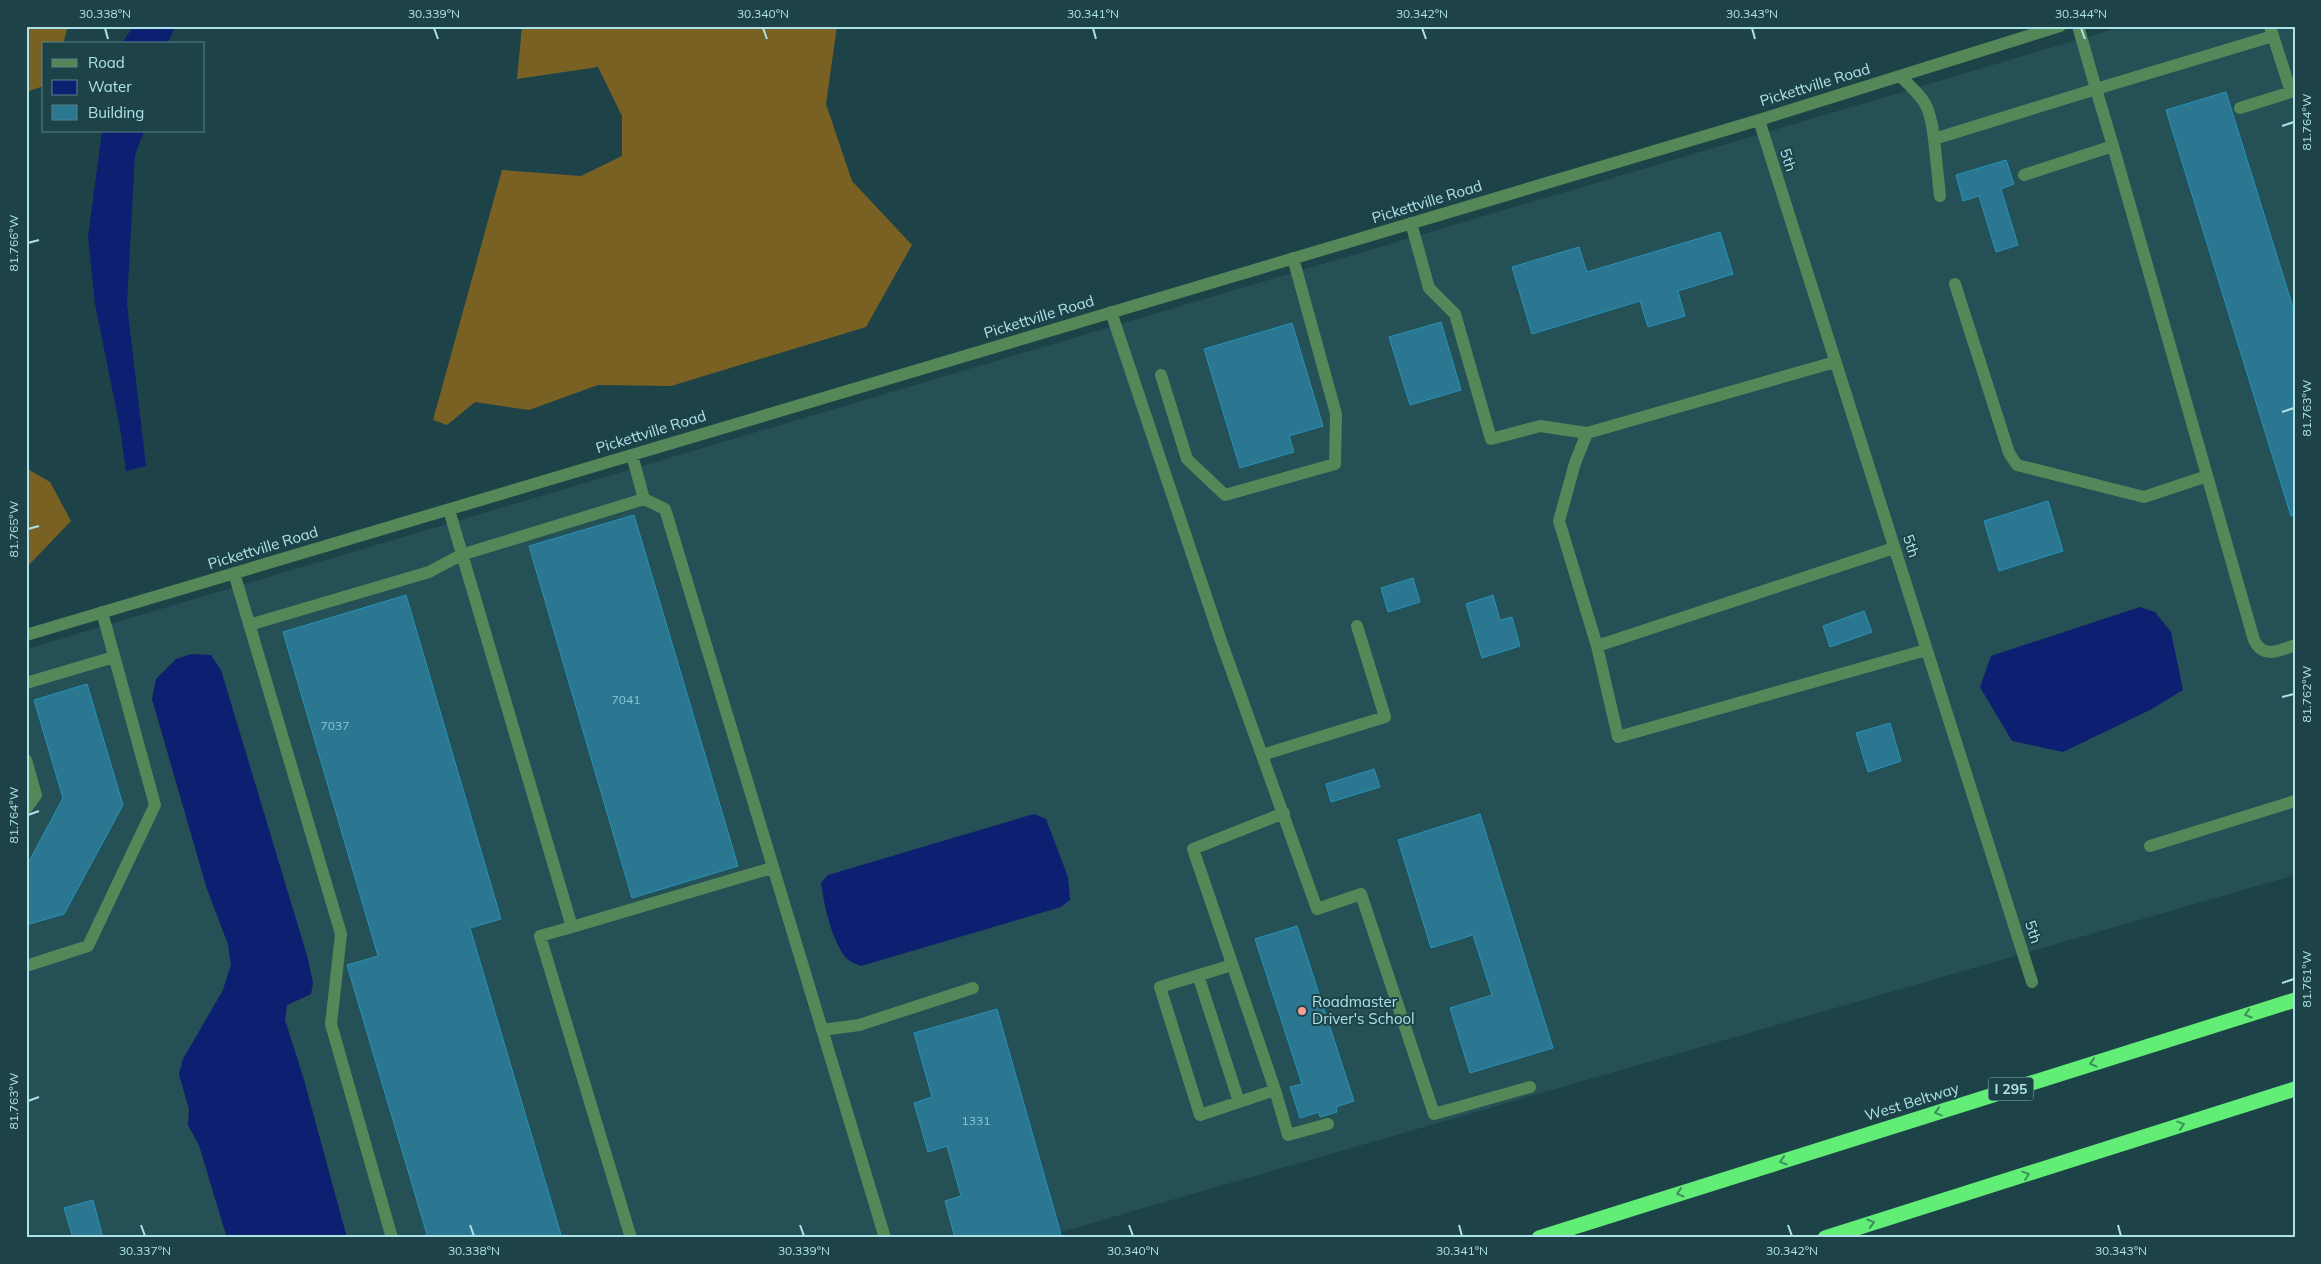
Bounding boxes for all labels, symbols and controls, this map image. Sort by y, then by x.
text: 30.338°N [79,6,131,21]
text: 30.339°N [408,6,460,21]
text: 30.340°N [737,6,789,21]
text: 30.341°N [1067,6,1119,21]
text: 30.342°N [1396,6,1448,21]
text: 30.343°N [1726,6,1778,21]
text: 30.344°N [2055,6,2107,21]
legend [42,42,205,132]
text: Road [88,53,125,72]
street label: Pickettville Road [1757,59,1872,110]
text: Water [88,77,132,96]
text: 81.764°W [2299,94,2314,150]
text: Building [88,103,144,122]
street label: 5th [1776,146,1801,174]
street label: Pickettville Road [1369,176,1484,227]
text: 81.766°W [6,215,21,271]
street label: Pickettville Road [981,291,1096,342]
text: 81.763°W [2299,380,2314,436]
street label: Pickettville Road [593,406,708,457]
text: 81.765°W [6,501,21,557]
street label: Pickettville Road [205,522,320,573]
street label: 5th [1899,532,1924,560]
text: 81.762°W [2299,666,2314,722]
house number: 7041 [612,692,640,707]
house number: 7037 [321,718,349,733]
text: 81.764°W [6,787,21,843]
street label: 5th [2021,918,2046,946]
text: 81.761°W [2299,951,2314,1007]
place label: Roadmaster Driver's School [1312,992,1415,1028]
marker: Roadmaster Driver's School [1296,1005,1308,1017]
one-way arrow [2245,1009,2253,1019]
one-way arrow [2090,1057,2098,1067]
text: 81.763°W [6,1073,21,1129]
street label: West Beltway [1862,1078,1961,1125]
road number: I 295 [1988,1078,2034,1100]
one-way arrow [1935,1106,1943,1116]
house number: 1331 [962,1113,990,1128]
one-way arrow [2177,1121,2185,1131]
one-way arrow [1780,1155,1788,1165]
one-way arrow [2022,1170,2030,1180]
one-way arrow [1676,1188,1684,1198]
one-way arrow [1867,1219,1875,1229]
text: 30.337°N [119,1243,171,1258]
text: 30.338°N [448,1243,500,1258]
text: 30.339°N [778,1243,830,1258]
text: 30.340°N [1107,1243,1159,1258]
text: 30.341°N [1436,1243,1488,1258]
text: 30.342°N [1766,1243,1818,1258]
text: 30.343°N [2095,1243,2147,1258]

